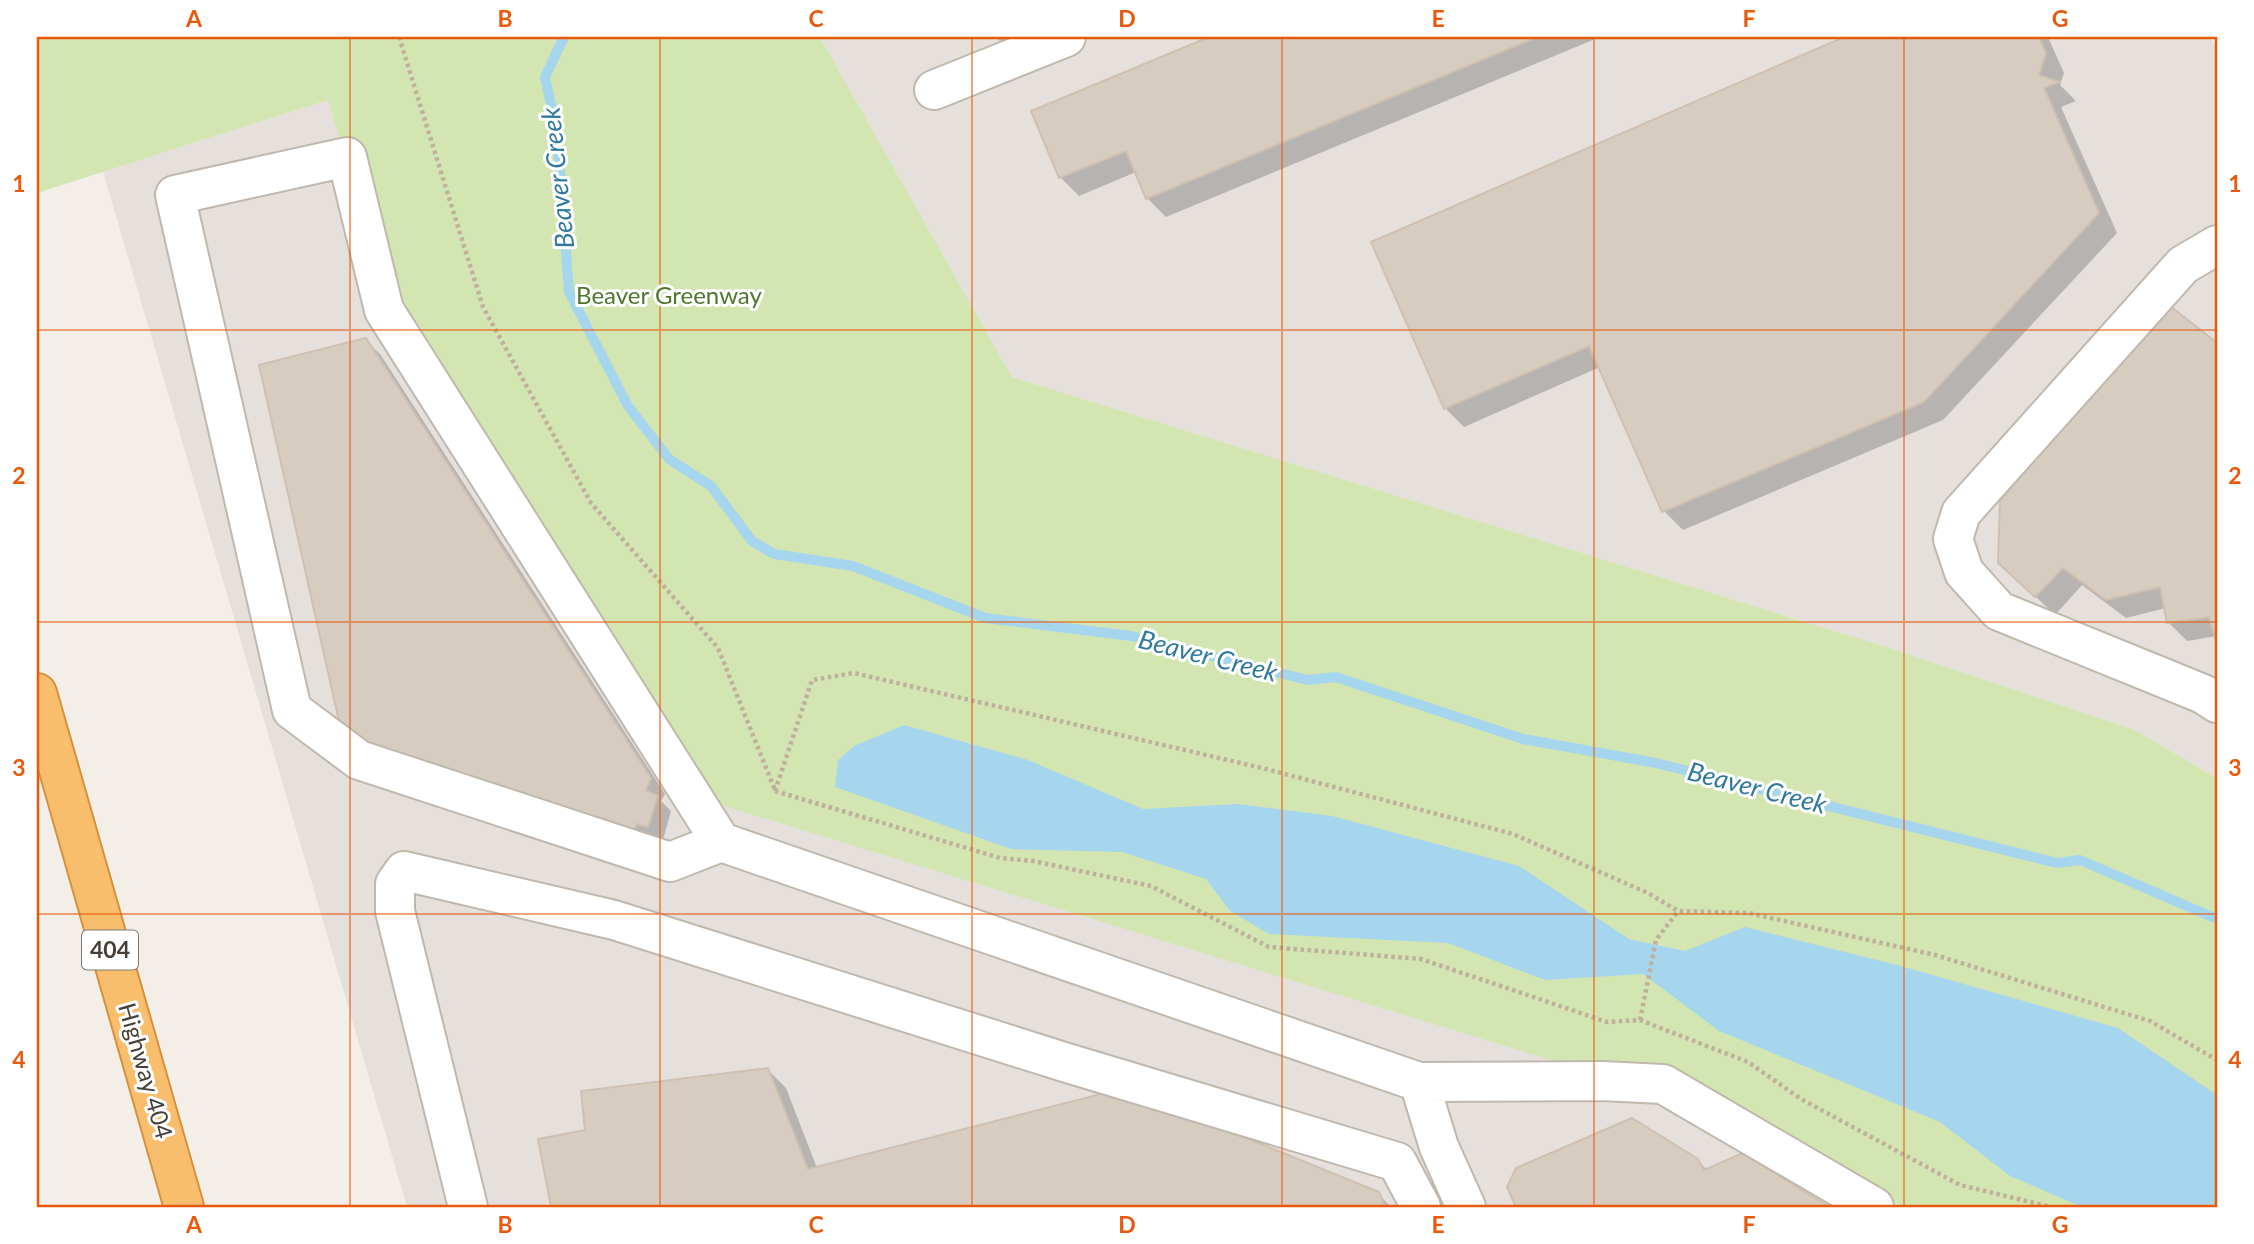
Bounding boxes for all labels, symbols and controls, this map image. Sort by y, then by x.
text: A [185,4,203,32]
text: B [497,4,513,32]
text: C [808,4,824,32]
text: D [1118,4,1136,32]
text: E [1431,4,1445,32]
text: F [1742,4,1756,32]
text: G [2052,4,2068,32]
water label: Beaver Creek [534,105,580,250]
text: 1 [12,169,26,197]
text: 1 [2228,169,2242,197]
park label: Beaver Greenway [576,280,763,309]
text: 2 [12,461,26,489]
text: 2 [2228,461,2242,489]
water label: Beaver Creek [1136,622,1282,688]
text: 3 [12,753,26,781]
text: 3 [2228,753,2242,781]
water label: Beaver Creek [1685,754,1831,820]
road number: 404 [82,931,138,970]
street label: Highway 404 [113,999,180,1142]
text: 4 [12,1045,26,1073]
text: 4 [2228,1045,2242,1073]
text: A [185,1210,203,1238]
text: B [497,1210,513,1238]
text: C [808,1210,824,1238]
text: D [1118,1210,1136,1238]
text: E [1431,1210,1445,1238]
text: F [1742,1210,1756,1238]
text: G [2052,1210,2068,1238]

